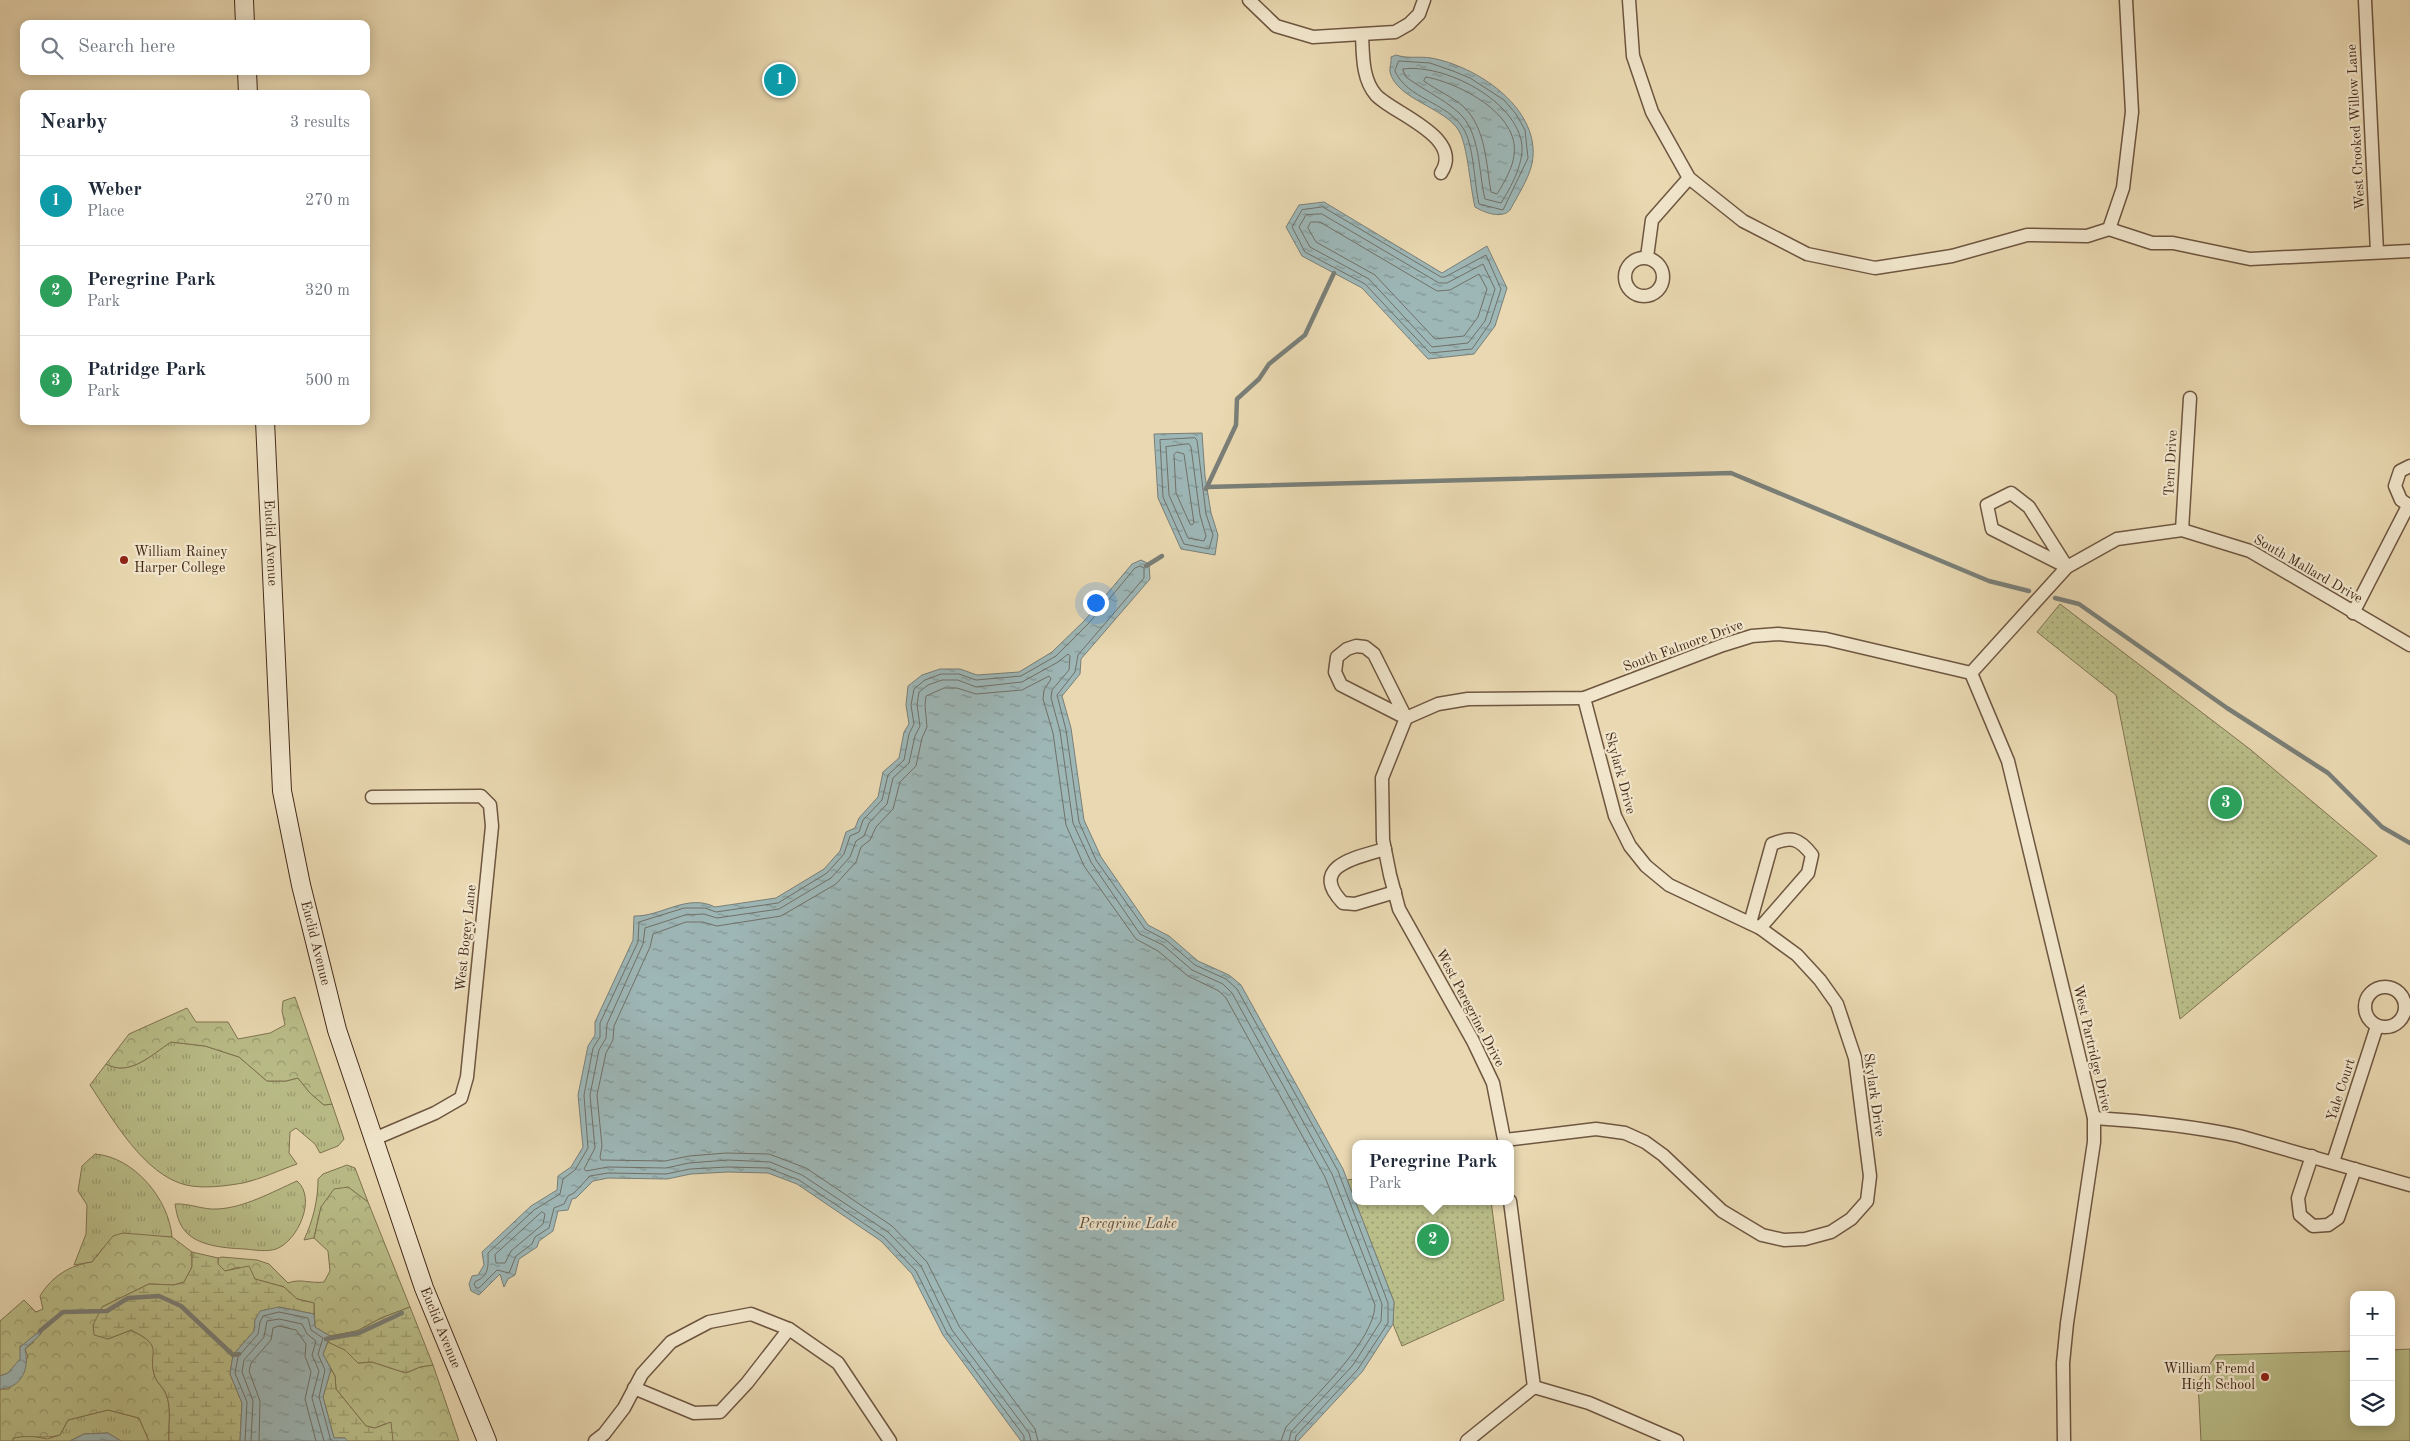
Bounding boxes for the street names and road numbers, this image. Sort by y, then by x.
street label: West Crooked Willow Lane [2345,44,2367,210]
street label: Tern Drive [2162,430,2180,496]
street label: Euclid Avenue [262,499,280,586]
street label: South Mallard Drive [2251,532,2365,606]
street label: South Falmore Drive [1621,618,1745,674]
street label: Skylark Drive [1602,730,1638,816]
street label: West Bogey Lane [453,884,479,992]
street label: Euclid Avenue [298,899,333,987]
street label: West Peregrine Drive [1433,947,1507,1069]
street label: West Partridge Drive [2071,983,2113,1113]
street label: Skylark Drive [1861,1052,1887,1138]
street label: Yale Court [2324,1057,2358,1123]
street label: Euclid Avenue [417,1285,463,1370]

